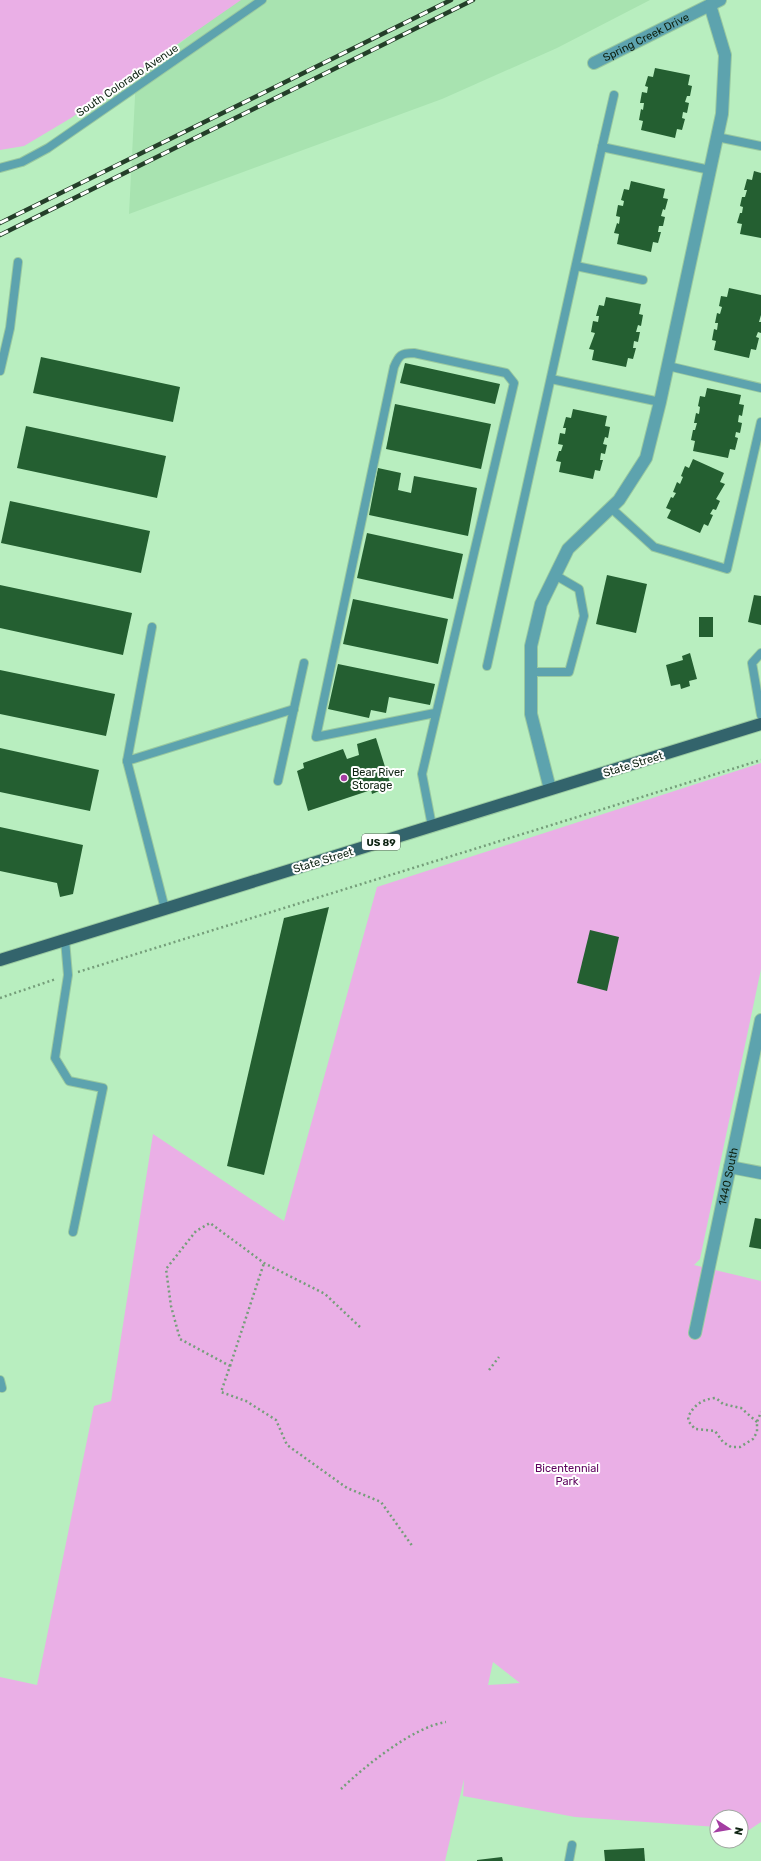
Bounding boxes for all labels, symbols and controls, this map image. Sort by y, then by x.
street label: Spring Creek Drive [601,11,691,65]
street label: South Colorado Avenue [74,41,181,119]
street label: State Street [602,749,665,780]
place label: Bear River Storage [352,766,405,792]
marker: Bear River Storage [339,773,349,783]
road number: US 89 [362,834,400,850]
street label: State Street [292,845,355,876]
street label: 1440 South [716,1146,741,1207]
park label: Bicentennial Park [535,1462,599,1488]
north arrow [709,1809,749,1849]
text: N [731,1826,745,1836]

